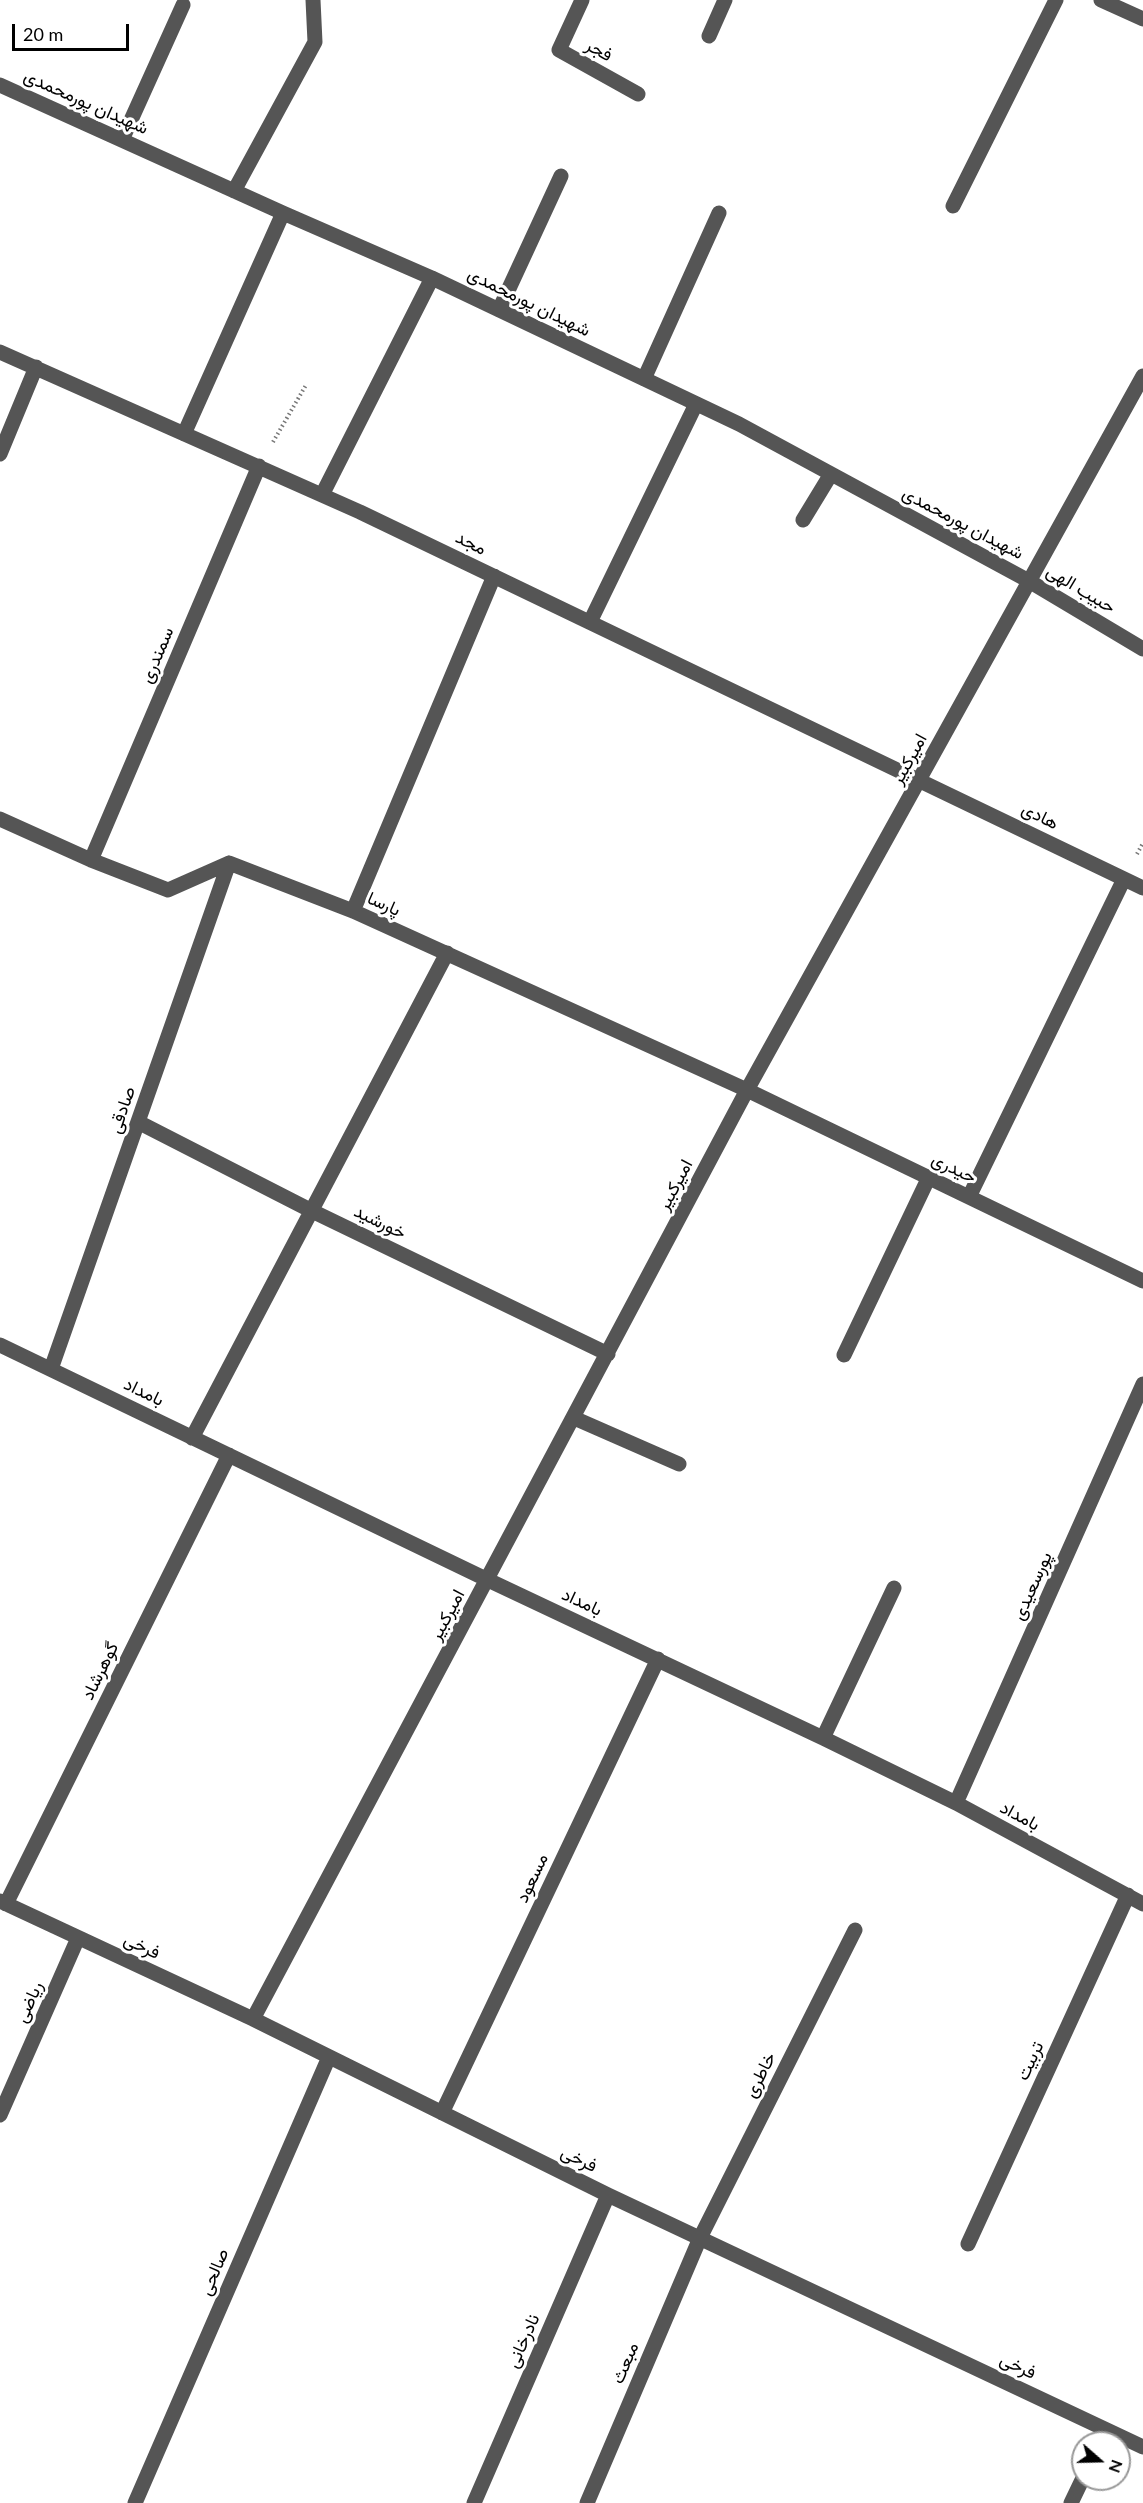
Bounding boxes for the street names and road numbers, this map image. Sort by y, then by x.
street label: فجر [582,34,616,66]
street label: شهیدان پورمحمدی [20,65,152,139]
street label: شهیدان پورمحمدی [464,263,594,341]
street label: شهیدان پورمحمدی [899,482,1027,564]
street label: مجد [452,526,490,560]
street label: حبیب الهی [1042,560,1120,618]
street label: سمندری [136,624,178,686]
street label: امیرکبیر [886,730,932,788]
street label: هادی [1018,798,1062,834]
street label: پارسا [364,887,404,921]
street label: صادقی [104,1084,140,1136]
street label: حیدری [928,1148,980,1188]
street label: امیرکبیر [653,1156,697,1214]
street label: خورشید [350,1200,410,1244]
street label: بامداد [120,1373,168,1411]
street label: پورسعیدی [1007,1548,1057,1624]
street label: بامداد [558,1583,606,1621]
street label: امیرکبیر [425,1586,469,1644]
street label: گوهرشاد [77,1639,123,1703]
street label: بامداد [996,1797,1044,1835]
street label: مسعود [511,1850,553,1906]
street label: فرخی [120,1928,164,1964]
street label: ریاضی [10,1978,48,2026]
street label: تربیت [1012,2038,1048,2084]
street label: خاطری [739,2049,781,2101]
street label: فرخی [557,2141,601,2177]
street label: صالحی [195,2245,233,2299]
street label: نادرخانی [502,2311,544,2371]
street label: مبعث [607,2339,643,2387]
street label: فرخی [996,2348,1040,2384]

